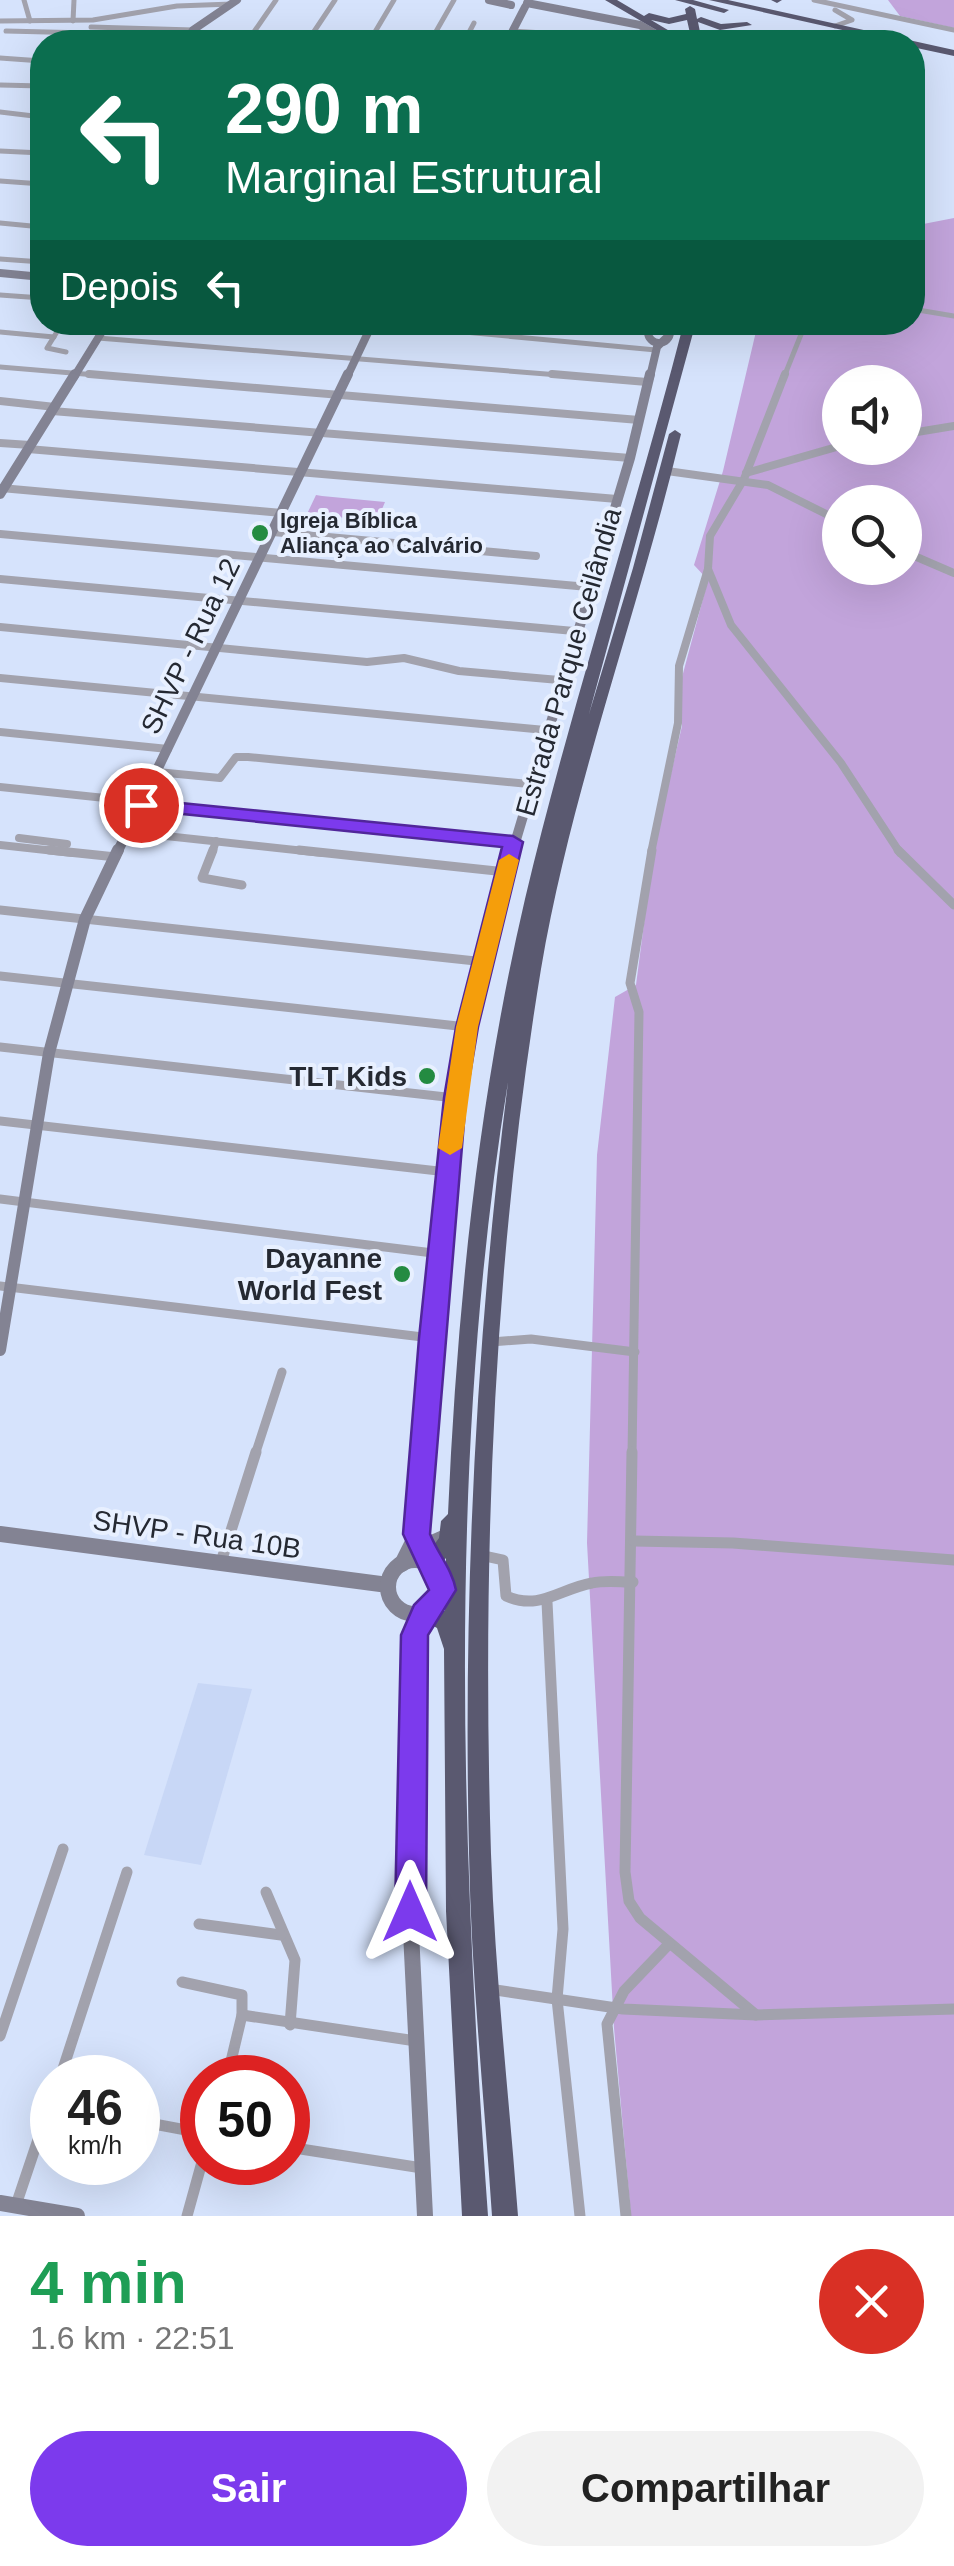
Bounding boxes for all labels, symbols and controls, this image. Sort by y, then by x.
icon: left [60,70,190,200]
text: 290 m [225,70,423,148]
text: Marginal Estrutural [225,152,603,203]
icon: left [198,260,253,315]
text: Depois [60,266,178,308]
map controls [822,365,922,585]
button: sound [822,365,922,465]
button: search [822,485,922,585]
street label: Estrada Parque Ceilândia [510,504,627,820]
place label: Igreja Bíblica Aliança ao Calvário [280,508,483,558]
marker: Igreja Bíblica Aliança ao Calvário [249,522,271,544]
street label: SHVP - Rua 12 [135,554,246,739]
pin [99,763,184,848]
icon: arrive [114,778,169,833]
place label: TLT Kids [289,1061,407,1092]
marker: TLT Kids [416,1065,438,1087]
place label: Dayanne World Fest [238,1243,382,1306]
marker: Dayanne World Fest [391,1263,413,1285]
street label: SHVP - Rua 10B [91,1505,303,1564]
position arrow [358,1860,462,1964]
speed limit sign: 50 [180,2055,310,2185]
text: 46 [67,2080,123,2136]
text: km/h [68,2131,122,2159]
text: 4 min [30,2249,187,2316]
button: close [819,2249,924,2354]
text: 1.6 km · 22:51 [30,2320,235,2356]
button: Sair [30,2431,467,2546]
button: Compartilhar [487,2431,924,2546]

